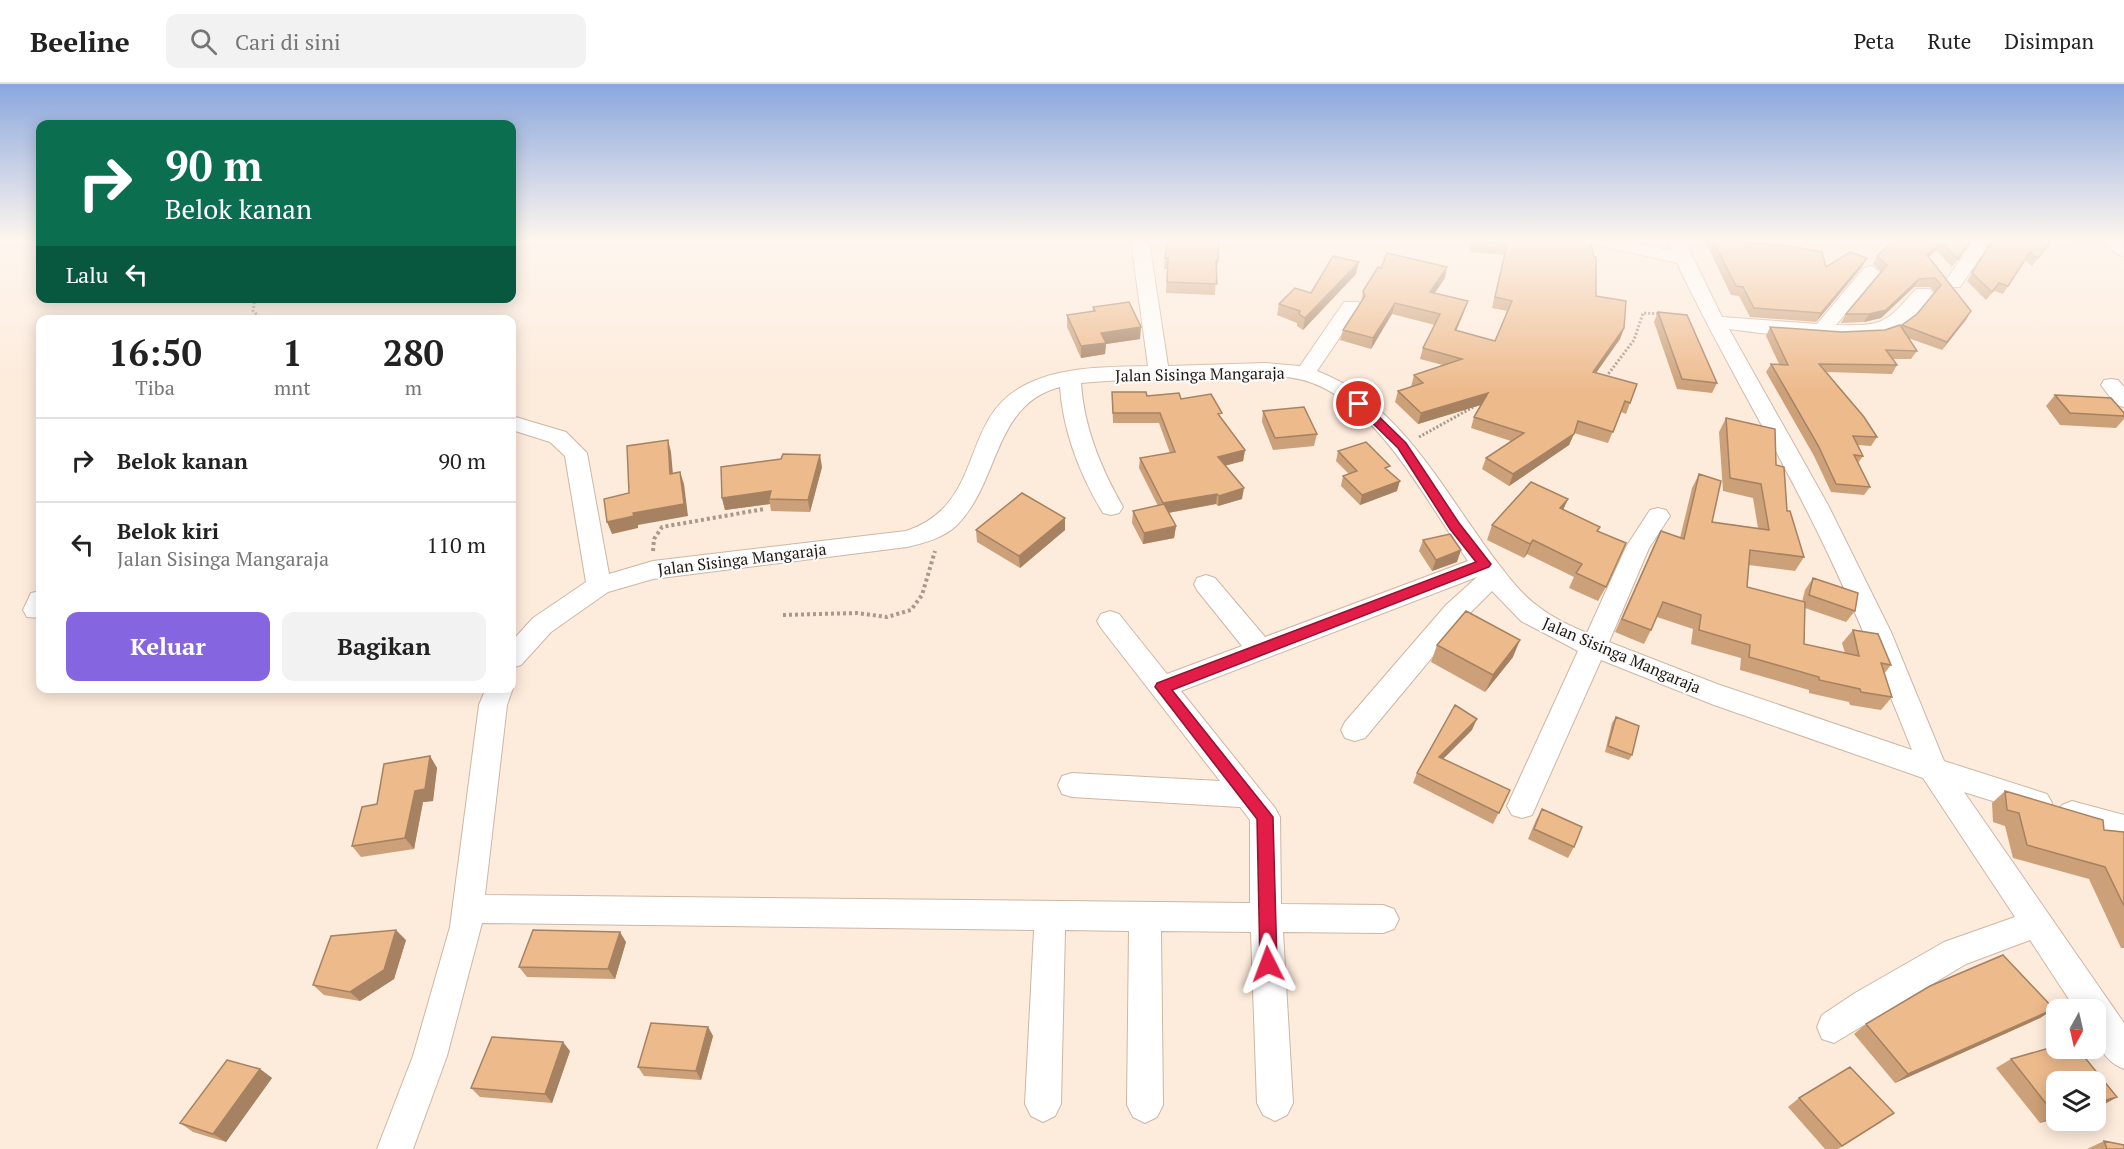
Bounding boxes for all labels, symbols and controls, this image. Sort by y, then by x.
search box [166,14,586,68]
text: Beeline [30,23,130,60]
icon: search [187,25,220,58]
text: Cari di sini [235,27,341,56]
text: Peta [1854,27,1895,55]
text: Rute [1928,27,1971,55]
text: Disimpan [2004,27,2094,55]
text: 90 m [165,137,263,193]
icon: right [66,144,144,222]
text: Belok kanan [165,191,312,227]
icon: left [120,258,153,291]
text: Lalu [66,260,108,289]
text: 16:50 [108,329,202,376]
text: 1 [282,329,303,376]
text: 280 [383,329,444,376]
street label: Jalan Sisinga Mangaraja [1115,362,1285,386]
text: Tiba [135,374,175,401]
text: mnt [274,374,311,401]
text: m [405,374,422,401]
pin [1333,378,1384,429]
icon: arrive [1342,387,1375,420]
icon: right [66,444,99,477]
text: Belok kanan [117,446,248,475]
text: 90 m [438,446,486,475]
text: Belok kiri [117,516,219,545]
icon: left [66,528,99,561]
text: 110 m [426,530,486,559]
street label: Jalan Sisinga Mangaraja [656,538,828,580]
text: Jalan Sisinga Mangaraja [117,545,329,572]
button: Keluar [66,612,270,681]
button: Bagikan [282,612,486,681]
street label: Jalan Sisinga Mangaraja [1540,612,1704,698]
position arrow [1236,932,1300,996]
north arrow [2046,999,2106,1059]
map controls [2046,999,2106,1131]
button: layers [2046,1071,2106,1131]

